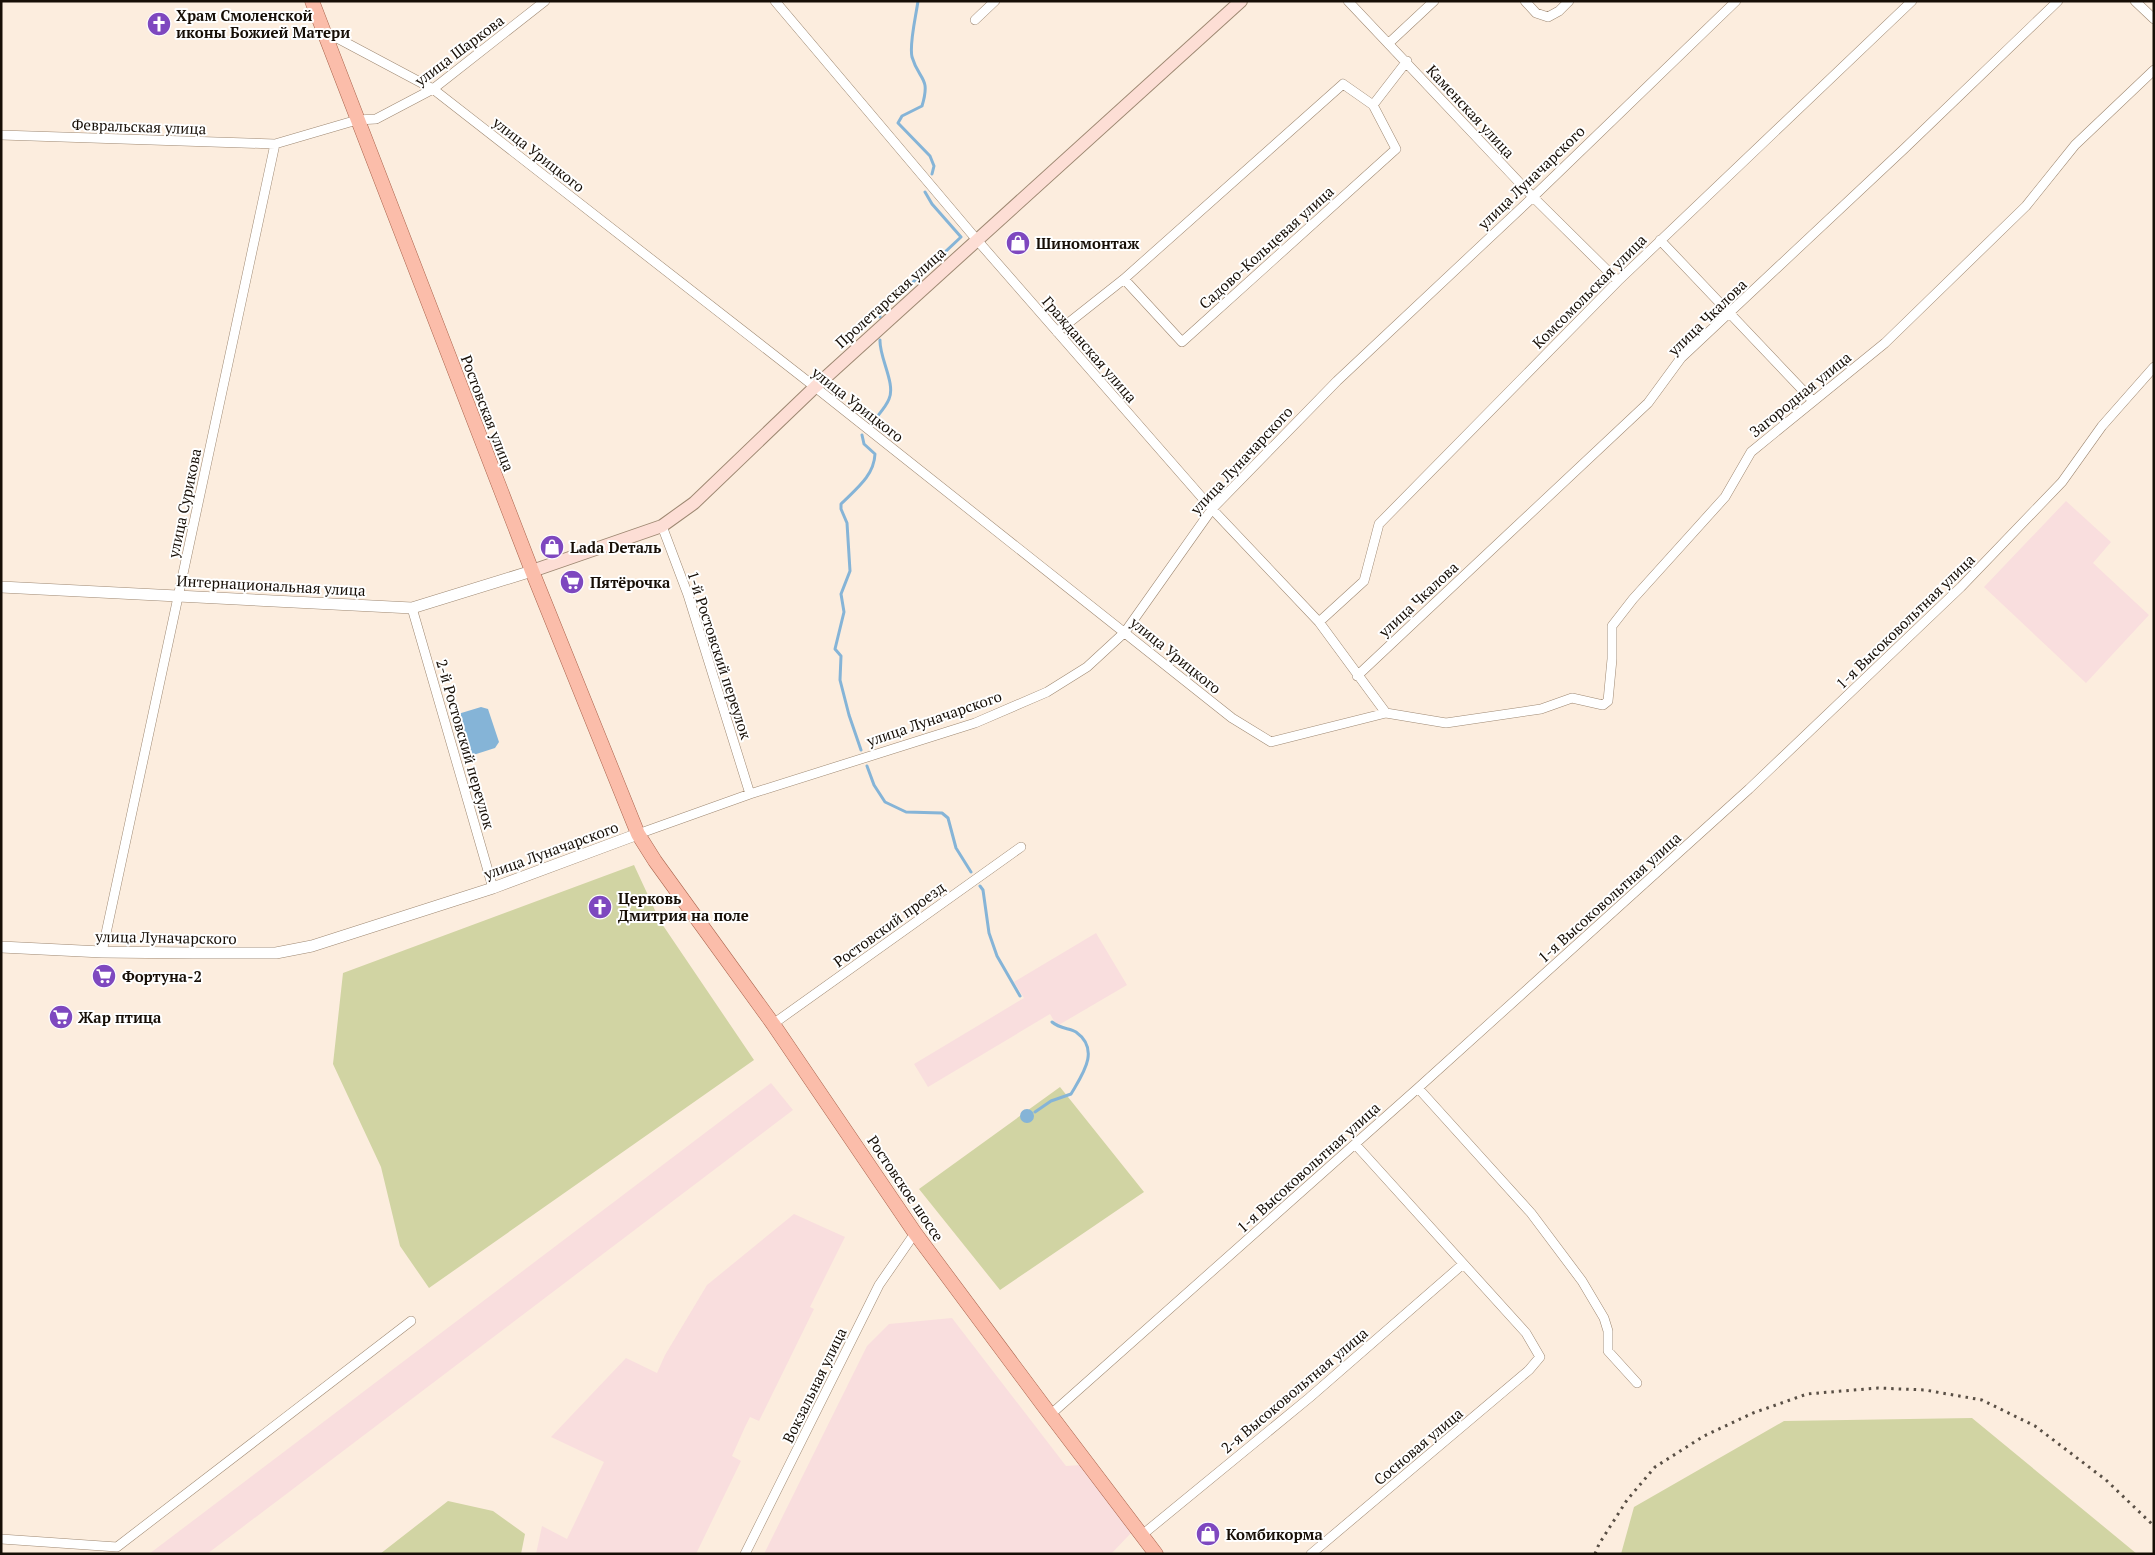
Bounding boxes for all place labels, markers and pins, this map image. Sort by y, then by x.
place label: Храм Смоленской иконы Божией Матери [176,5,350,42]
church icon: Храм Смоленской иконы Божией Матери [146,11,172,37]
shop icon: Шиномонтаж [1005,230,1031,256]
place label: Шиномонтаж [1036,233,1140,253]
shop icon: Lada Dеталь [539,534,565,560]
place label: Lada Dеталь [570,537,661,557]
supermarket icon: Пятёрочка [559,569,585,595]
place label: Пятёрочка [590,572,671,592]
place label: Церковь Дмитрия на поле [618,888,749,925]
church icon: Церковь Дмитрия на поле [587,894,613,920]
supermarket icon: Фортуна-2 [91,963,117,989]
place label: Фортуна-2 [122,966,202,986]
supermarket icon: Жар птица [48,1004,74,1030]
place label: Жар птица [78,1007,162,1027]
shop icon: Комбикорма [1195,1521,1221,1547]
place label: Комбикорма [1226,1524,1324,1544]

